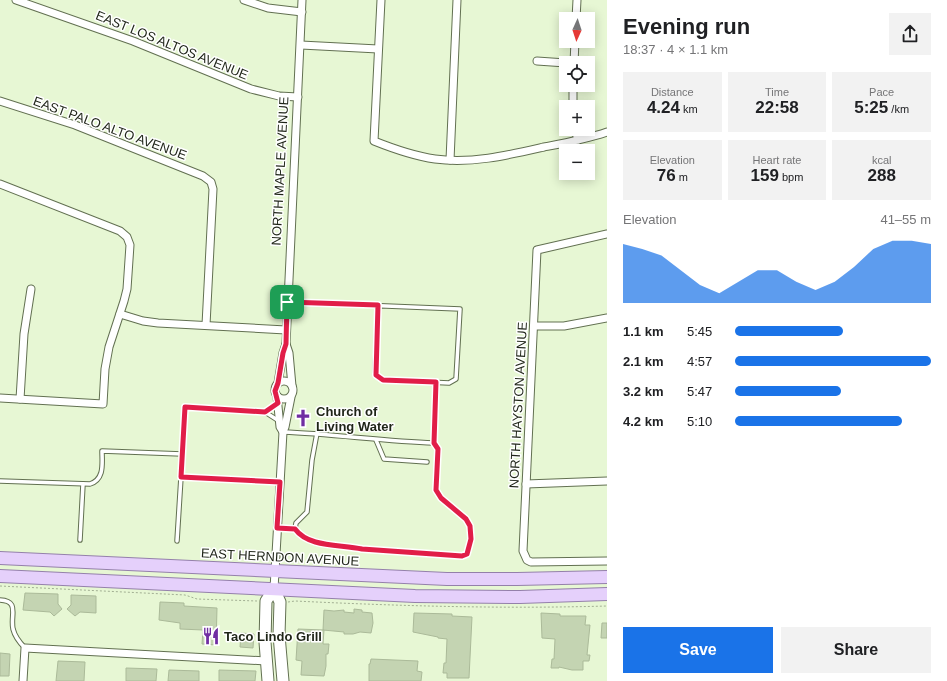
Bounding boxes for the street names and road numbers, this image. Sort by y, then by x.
street label: EAST LOS ALTOS AVENUE [94,8,251,83]
street label: EAST PALO ALTO AVENUE [31,93,189,163]
street label: NORTH MAPLE AVENUE [269,96,291,246]
street label: NORTH HAYSTON AVENUE [506,321,530,489]
street label: EAST HERNDON AVENUE [200,545,360,569]

